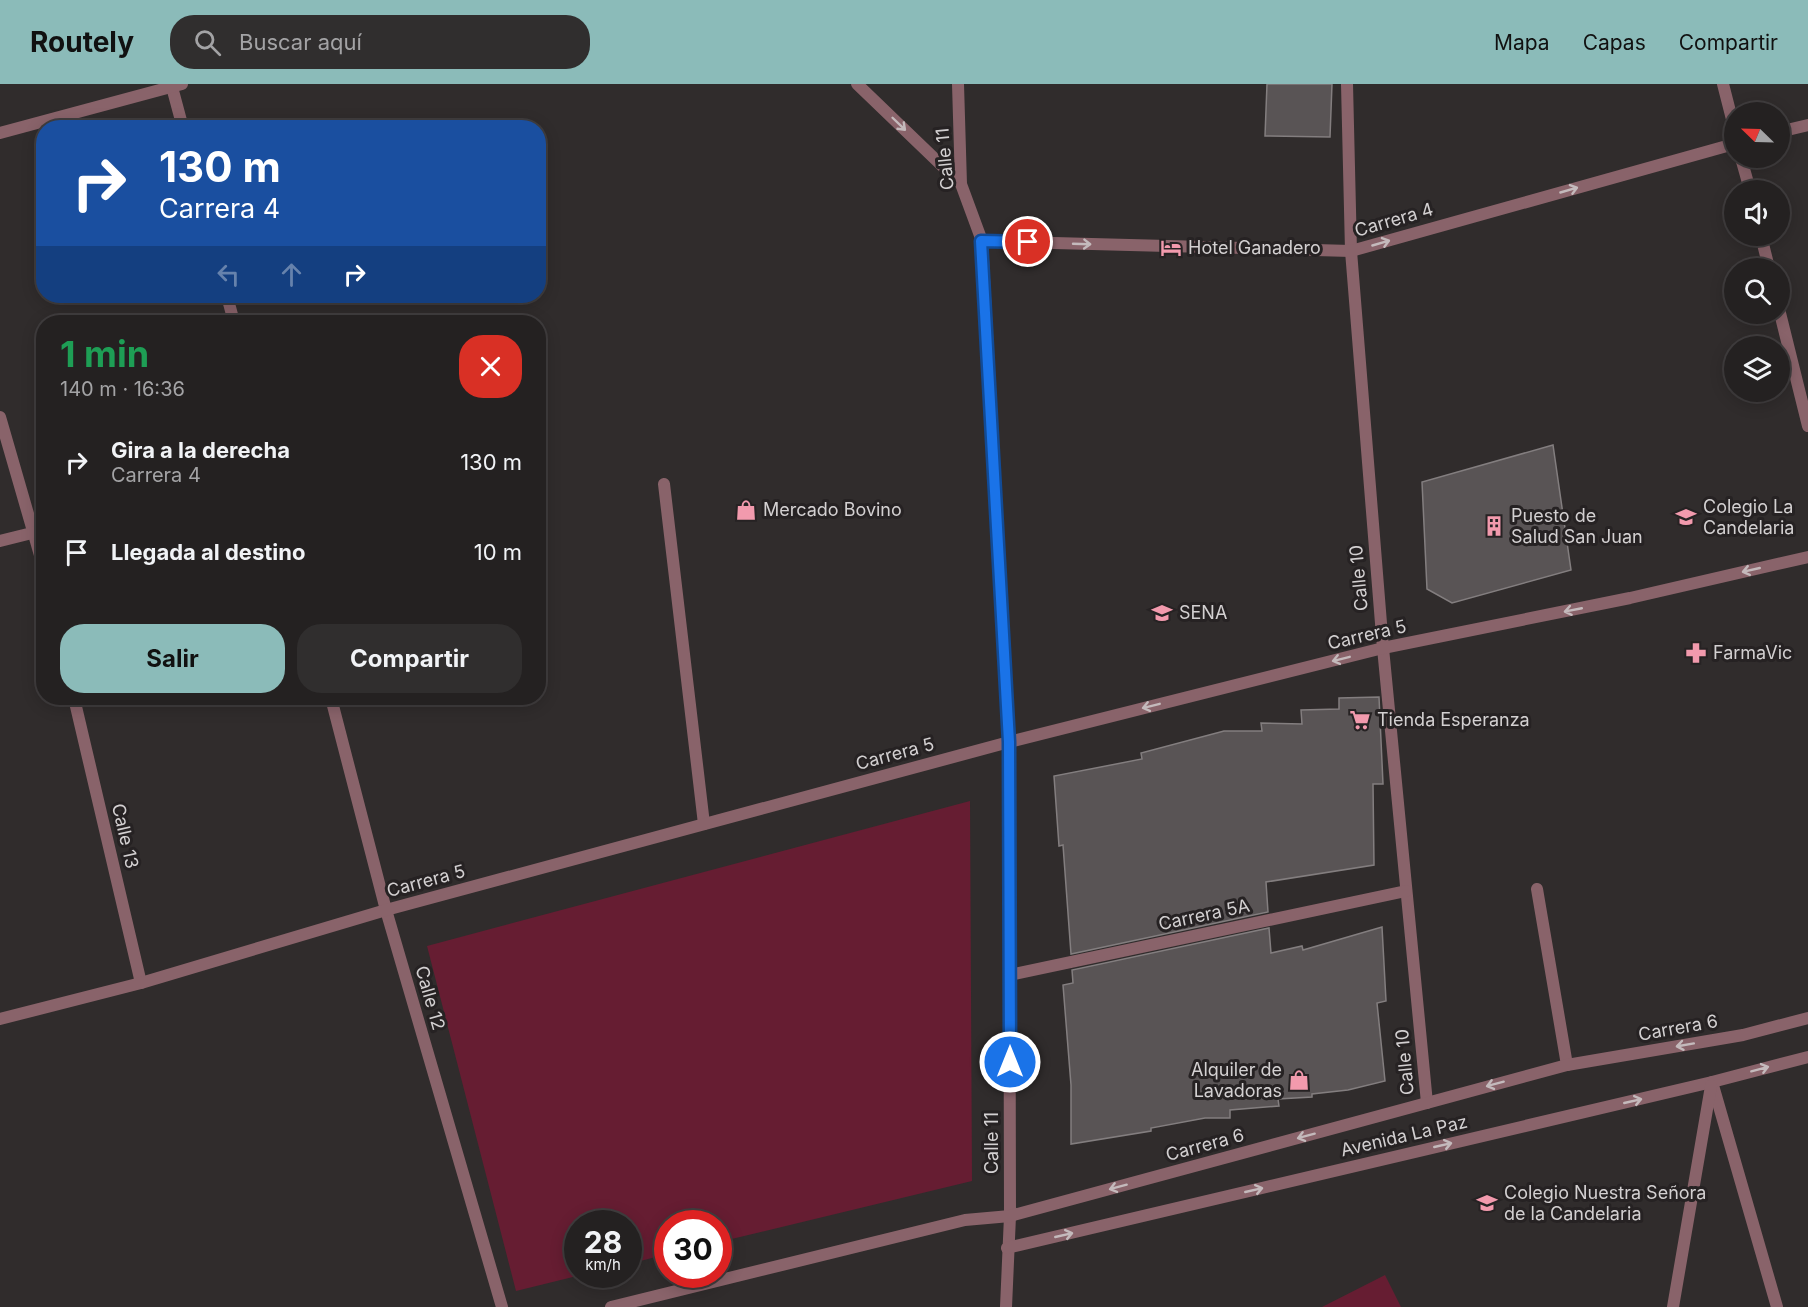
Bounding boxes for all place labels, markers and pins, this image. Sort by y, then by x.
pin [1002,216,1053,267]
hotel icon: Hotel Ganadero [1159,236,1183,260]
place label: Hotel Ganadero [1188,237,1321,258]
place label: Colegio La Candelaria [1703,496,1794,538]
shop icon: Mercado Bovino [734,498,758,522]
place label: Mercado Bovino [763,499,902,520]
place label: Puesto de Salud San Juan [1511,505,1643,547]
school or university icon: Colegio La Candelaria [1674,505,1698,529]
building icon: Puesto de Salud San Juan [1482,514,1506,538]
school or university icon: SENA [1150,601,1174,625]
place label: SENA [1179,602,1227,623]
pharmacy icon: FarmaVic [1684,641,1708,665]
place label: FarmaVic [1713,642,1792,663]
supermarket icon: Tienda Esperanza [1348,708,1372,732]
place label: Tienda Esperanza [1377,709,1530,730]
place label: Alquiler de Lavadoras [1191,1059,1282,1101]
shop icon: Alquiler de Lavadoras [1287,1068,1311,1092]
place label: Colegio Nuestra Señora de la Candelaria [1504,1182,1706,1224]
school or university icon: Colegio Nuestra Señora de la Candelaria [1475,1191,1499,1215]

